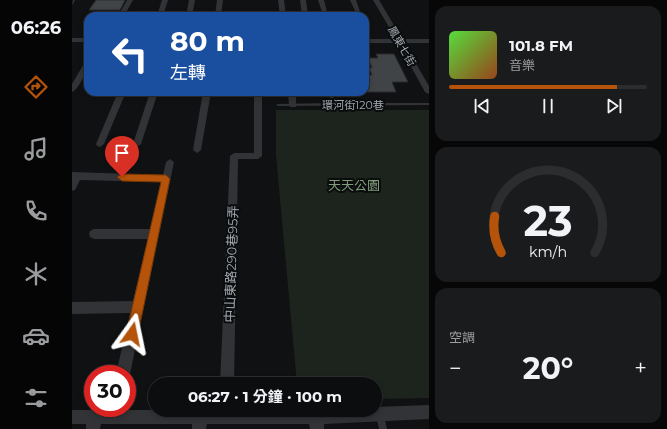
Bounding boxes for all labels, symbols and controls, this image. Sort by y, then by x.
text: 06:26 [11,17,61,39]
street label: 鳳東七街 [385,23,419,69]
text: 80 m [170,24,245,58]
icon: left [104,28,156,80]
text: 101.8 FM [509,36,573,55]
text: 音樂 [509,57,535,73]
text: 左轉 [170,62,206,84]
icon: directions [22,73,50,101]
icon: previous [471,95,493,117]
icon: pause [537,95,559,117]
icon: next [603,95,625,117]
street label: 環河街120巷 [322,98,384,112]
icon: music [22,135,50,163]
pin [105,136,139,177]
icon: arrive [111,142,133,164]
park label: 天天公園 [328,177,380,193]
text: 23 [523,195,573,245]
icon: phone [22,197,50,225]
street label: 中山東路290巷95弄 [221,205,241,323]
text: km/h [529,242,567,260]
icon: climate [22,260,50,288]
position arrow [111,313,153,355]
icon: car [22,322,50,350]
text: 空調 [449,329,475,345]
text: 20° [523,350,573,387]
text: − [449,355,462,382]
text: + [634,355,647,382]
speed limit sign: 30 [84,365,136,417]
icon: filters [22,384,50,412]
text: 06:27 · 1 分鐘 · 100 m [188,387,342,406]

